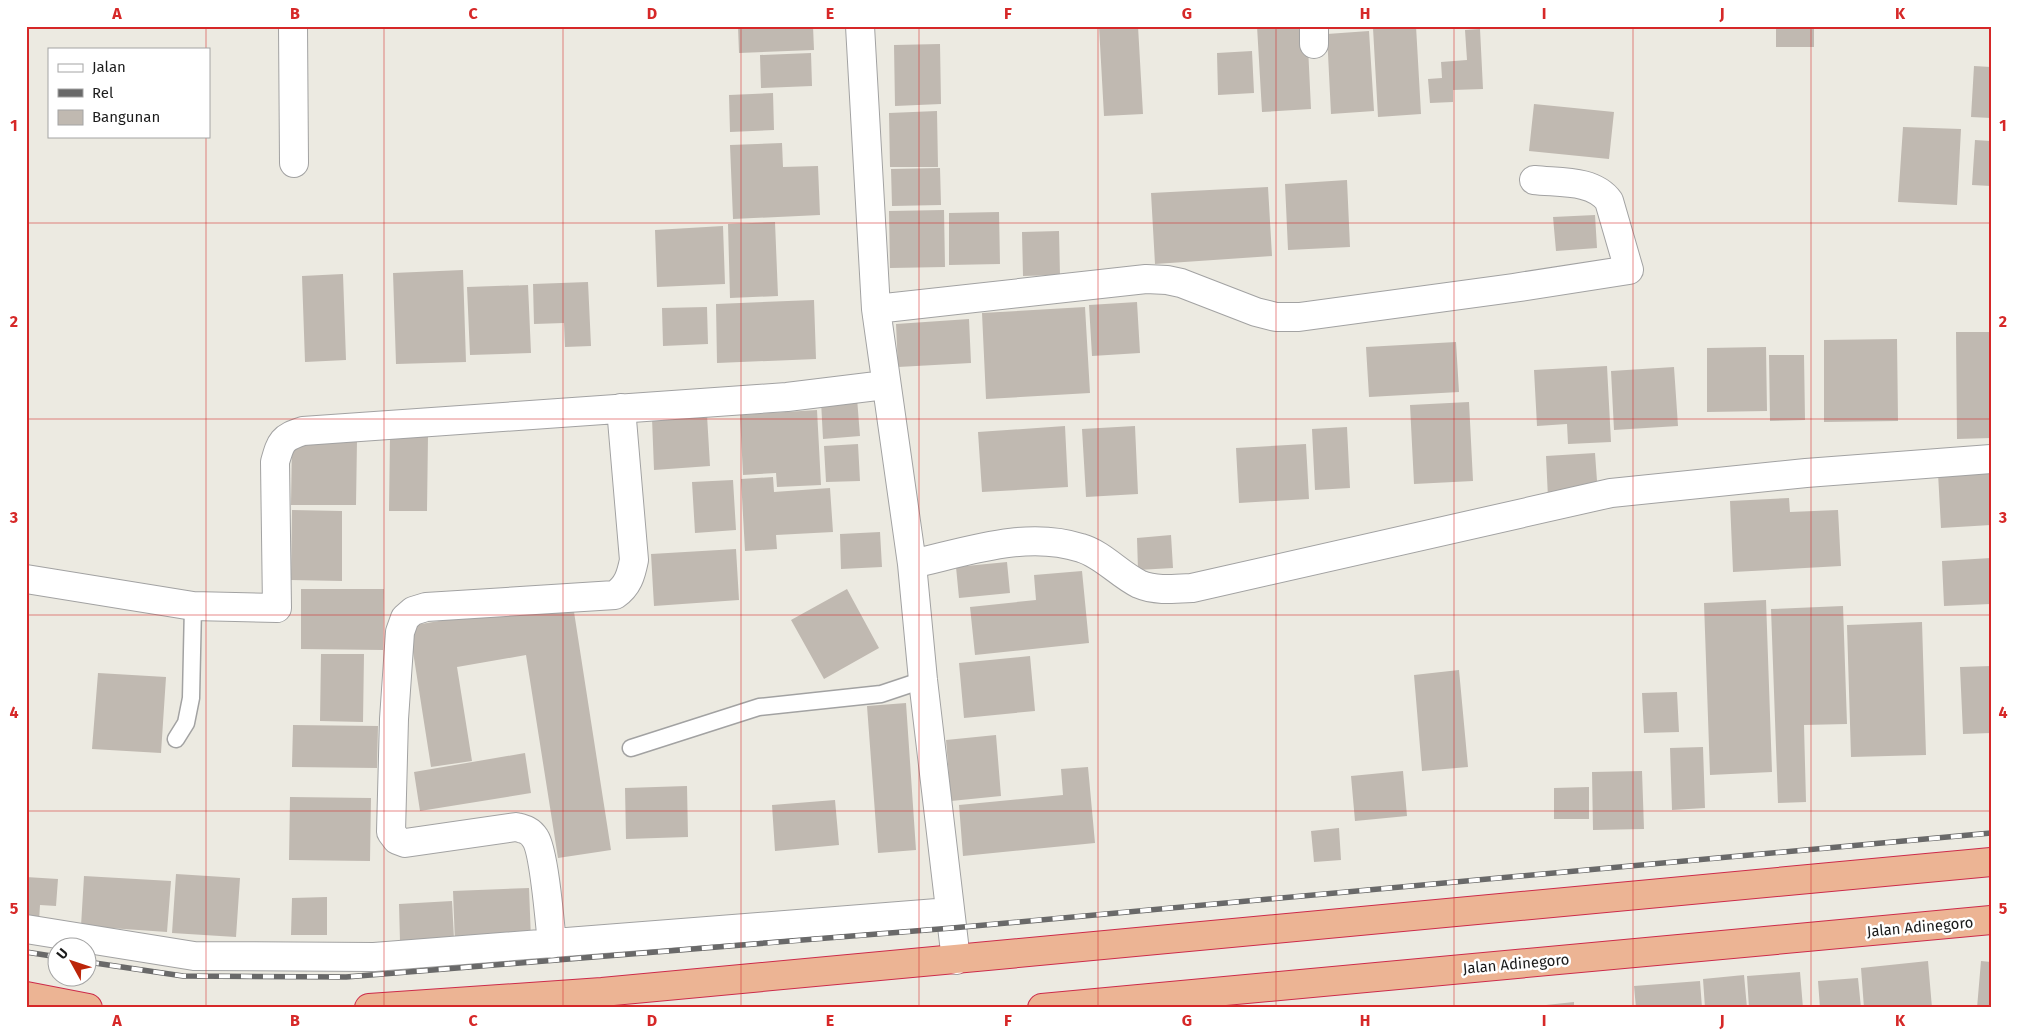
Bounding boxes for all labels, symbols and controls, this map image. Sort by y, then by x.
text: A [111,4,122,23]
text: B [290,4,300,23]
text: C [468,4,478,23]
text: D [647,4,657,23]
text: E [826,4,834,23]
text: F [1004,4,1012,23]
text: G [1182,4,1192,23]
text: H [1360,4,1370,23]
text: I [1542,4,1546,23]
text: J [1718,4,1725,23]
text: K [1895,4,1906,23]
legend [48,48,210,138]
text: Jalan [92,58,126,76]
text: Rel [92,84,114,102]
text: Bangunan [92,108,160,126]
text: 1 [10,116,18,135]
text: 1 [1999,116,2007,135]
text: 2 [10,312,18,331]
text: 2 [1999,312,2007,331]
text: 3 [9,508,18,527]
text: 3 [1998,508,2007,527]
text: 4 [9,703,19,722]
text: 4 [1998,703,2008,722]
text: 5 [10,899,19,918]
text: 5 [1999,899,2008,918]
street label: Jalan Adinegoro [1866,913,1974,941]
north arrow [48,936,98,986]
text: U [53,945,72,963]
street label: Jalan Adinegoro [1462,950,1570,978]
text: A [111,1011,122,1030]
text: B [290,1011,300,1030]
text: C [468,1011,478,1030]
text: D [647,1011,657,1030]
text: E [826,1011,834,1030]
text: F [1004,1011,1012,1030]
text: G [1182,1011,1192,1030]
text: H [1360,1011,1370,1030]
text: I [1542,1011,1546,1030]
text: J [1718,1011,1725,1030]
text: K [1895,1011,1906,1030]

